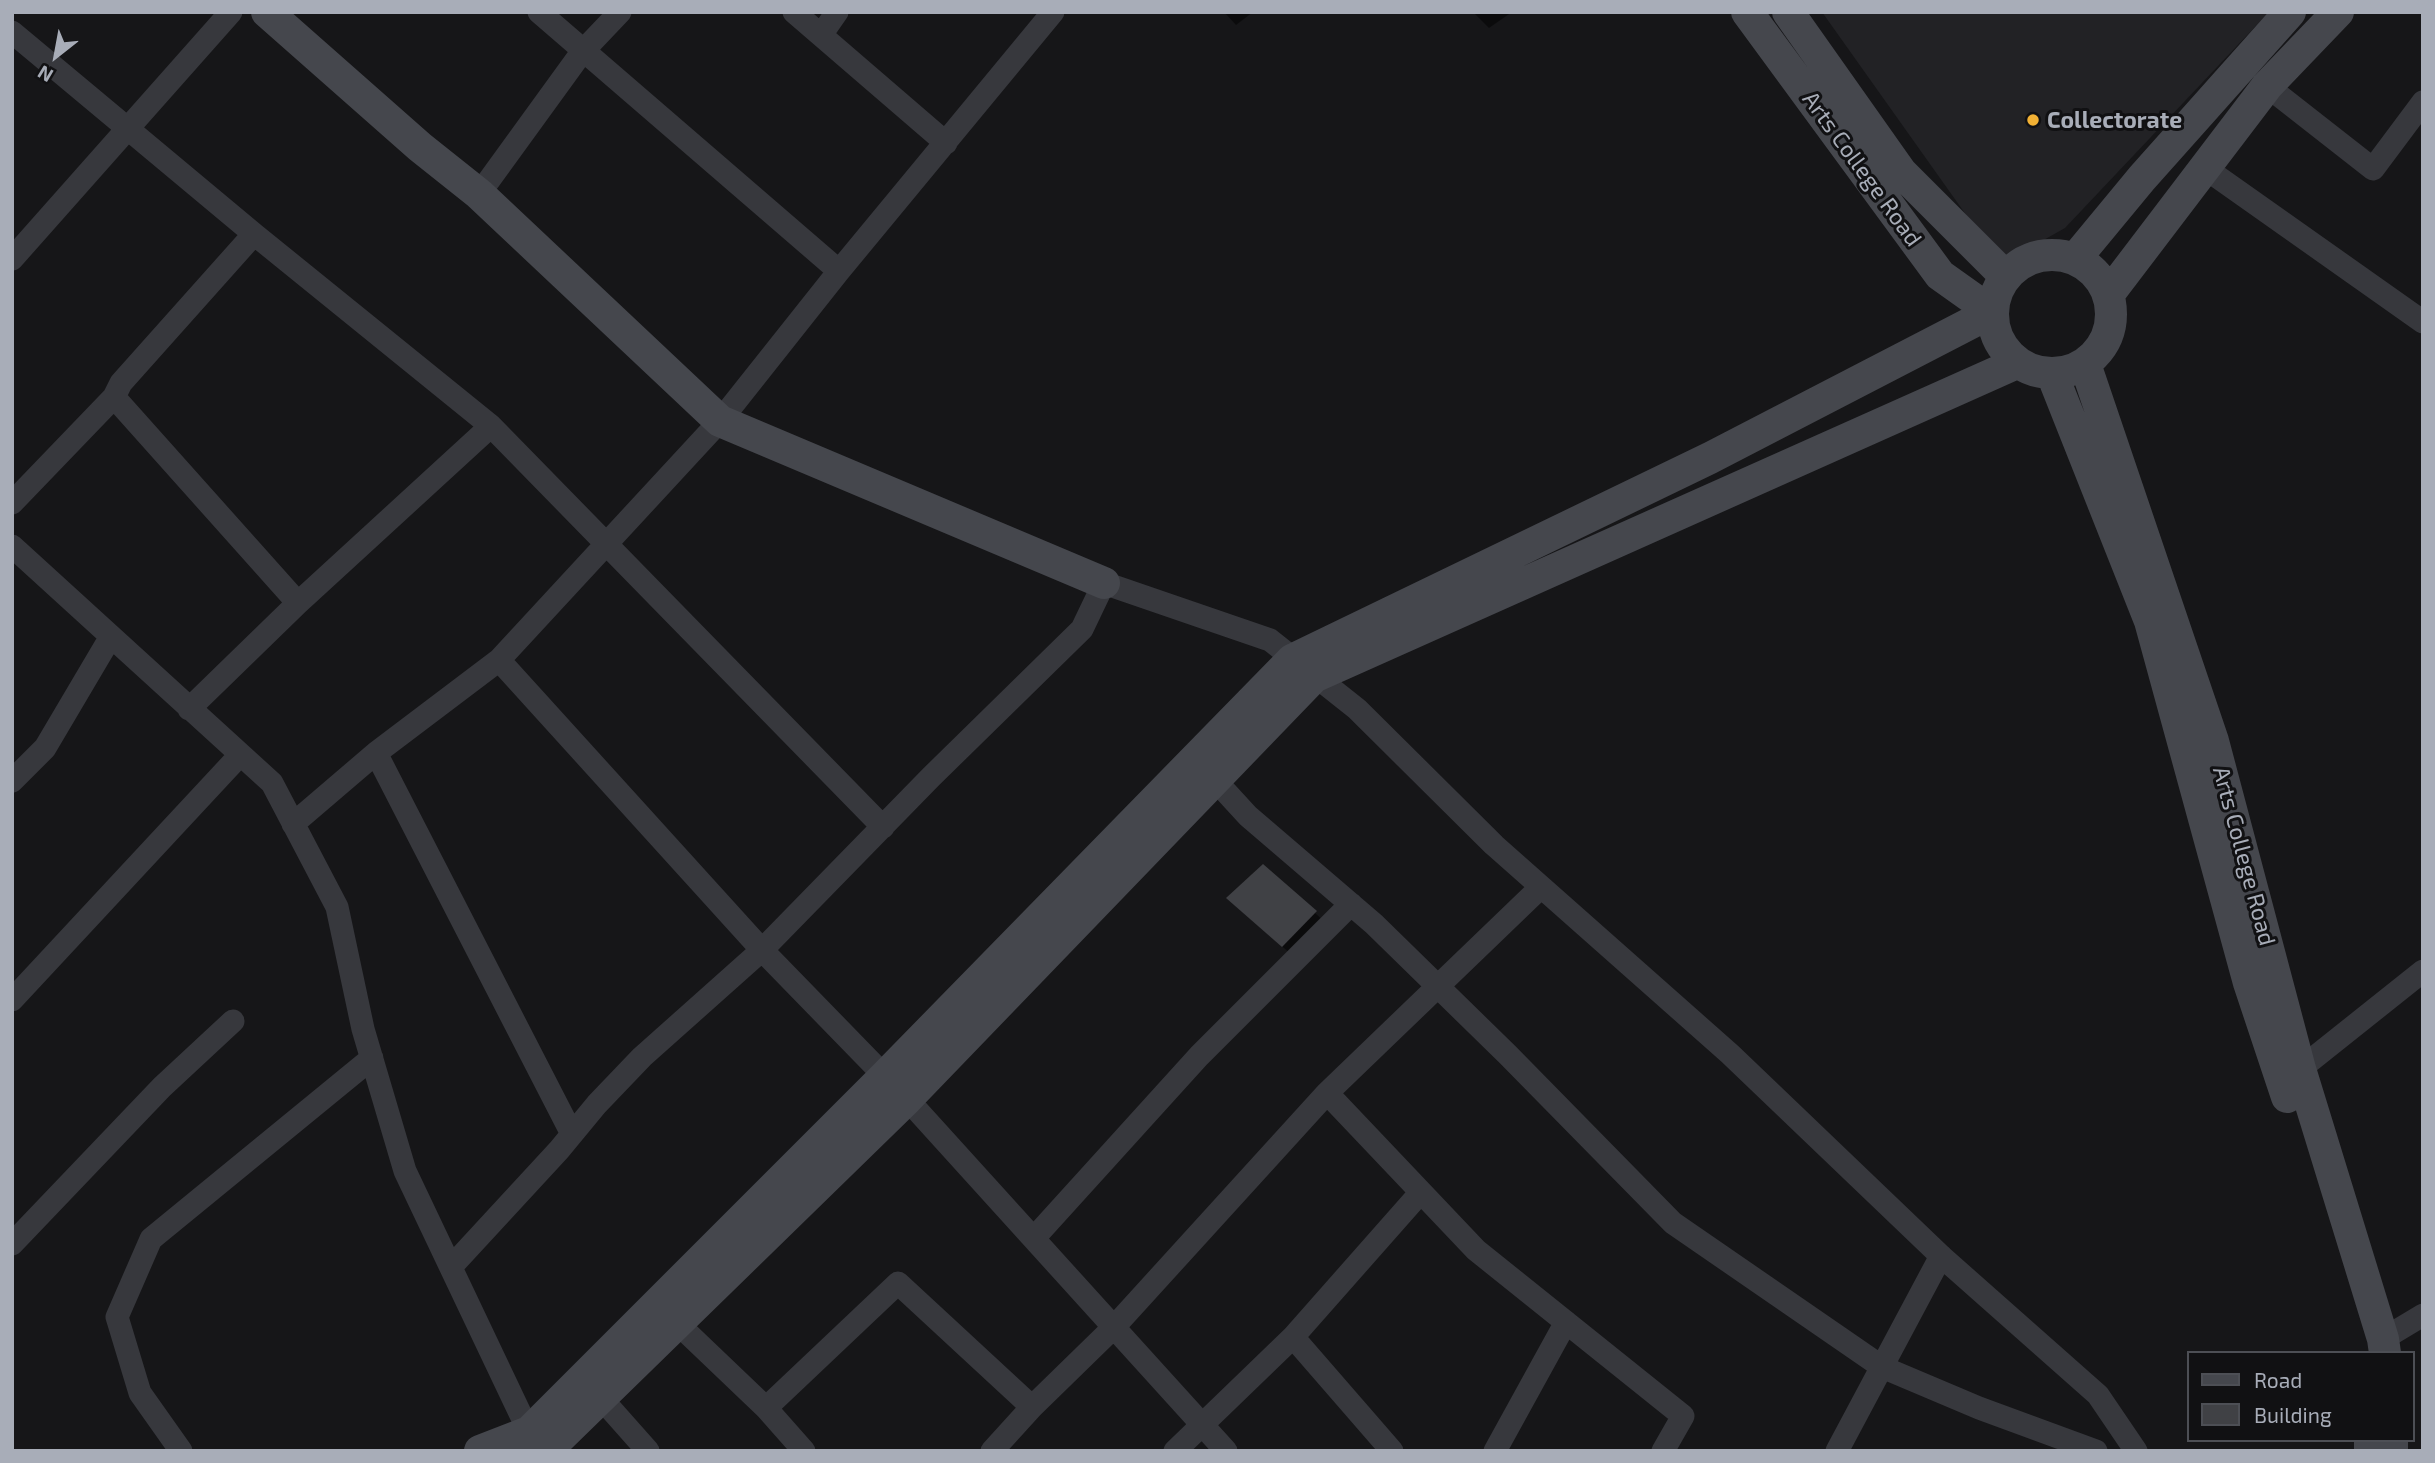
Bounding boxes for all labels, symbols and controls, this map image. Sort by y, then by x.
north arrow [21,21,91,91]
text: N [33,61,57,88]
street label: Arts College Road [1797,86,1927,252]
place label: Collectorate [2047,106,2182,134]
marker: Collectorate [2025,112,2041,128]
street label: Arts College Road [2207,763,2281,949]
legend [2186,1351,2414,1442]
text: Road [2254,1367,2302,1392]
text: Building [2254,1402,2332,1427]

